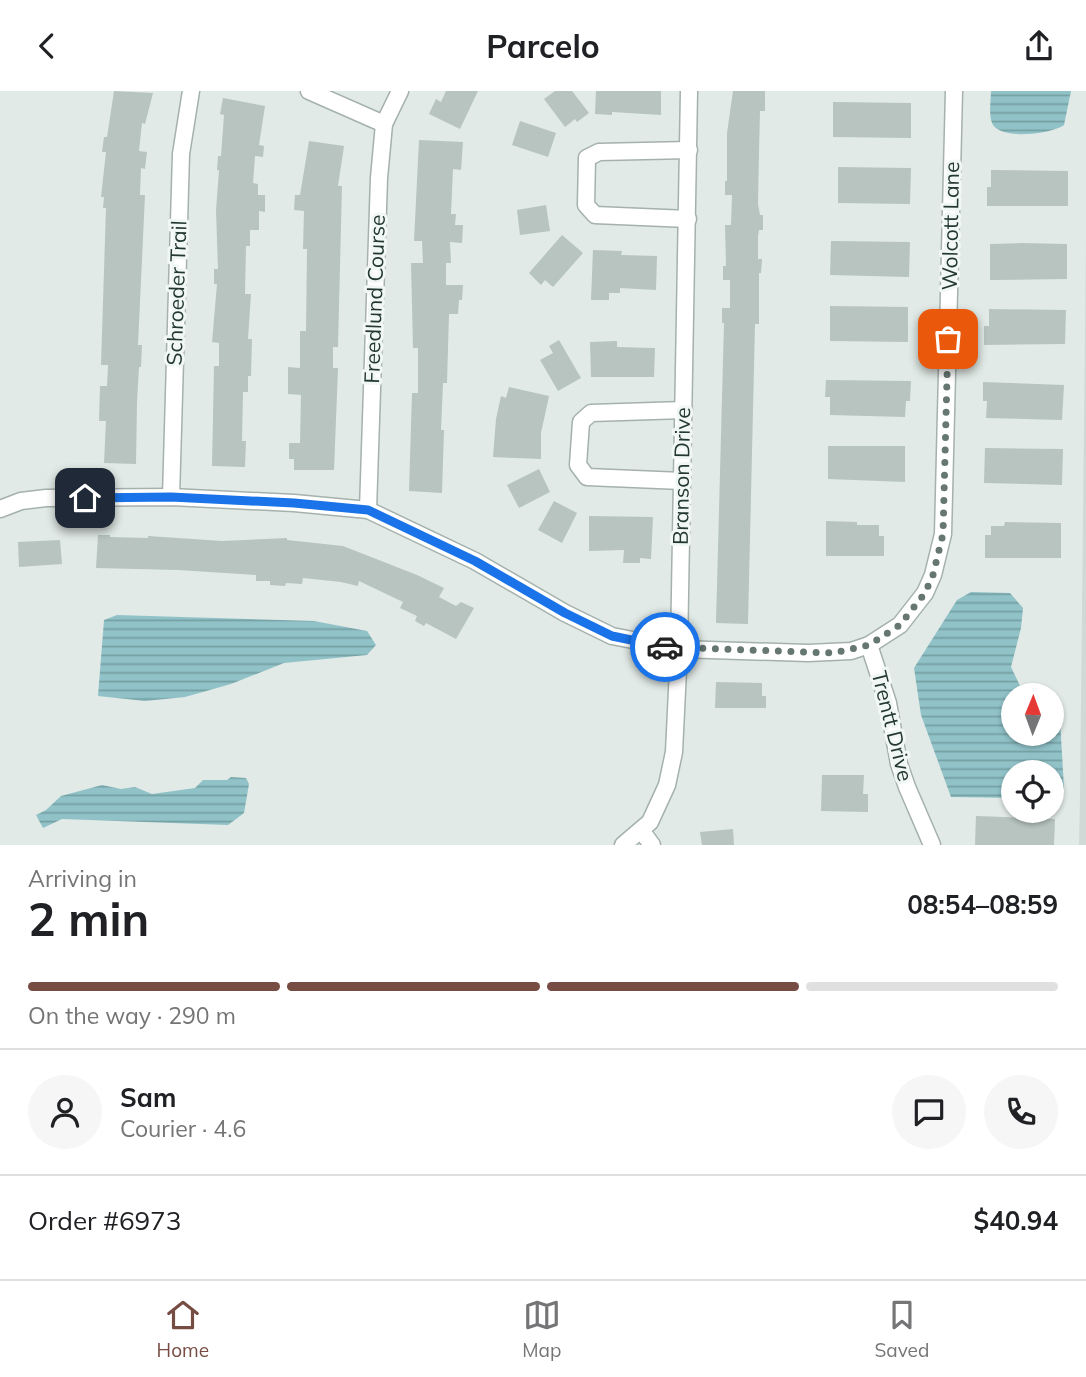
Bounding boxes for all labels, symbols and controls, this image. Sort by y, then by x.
text: Parcelo [486,26,600,66]
icon: back [28,27,66,65]
icon: share [1020,27,1058,65]
street label: Wolcott Lane [936,161,964,291]
street label: Freedlund Course [358,214,390,384]
street label: Schroeder Trail [160,220,192,366]
pin [918,309,978,369]
icon: bag [929,320,967,358]
street label: Branson Drive [667,407,695,545]
pin [55,468,115,528]
icon: home [66,479,104,517]
courier [630,612,700,682]
icon: car [646,628,684,666]
street label: Trentt Drive [867,668,919,784]
north arrow [1001,683,1064,745]
map controls [1001,683,1064,823]
button: locate [1001,760,1064,823]
text: Arriving in [28,864,137,893]
text: 08:54–08:59 [907,888,1058,921]
text: 2 min [28,890,149,948]
text: On the way · 290 m [28,1001,236,1030]
button: person [28,1075,102,1149]
button: chat [892,1075,966,1149]
button: phone [984,1075,1058,1149]
text: Sam [120,1081,176,1114]
text: Courier · 4.6 [120,1114,246,1143]
text: Order #6973 [28,1204,181,1237]
text: $40.94 [974,1204,1058,1237]
tab: Home [157,1296,209,1362]
tab: Map [522,1296,561,1362]
tab: Saved [875,1296,929,1362]

